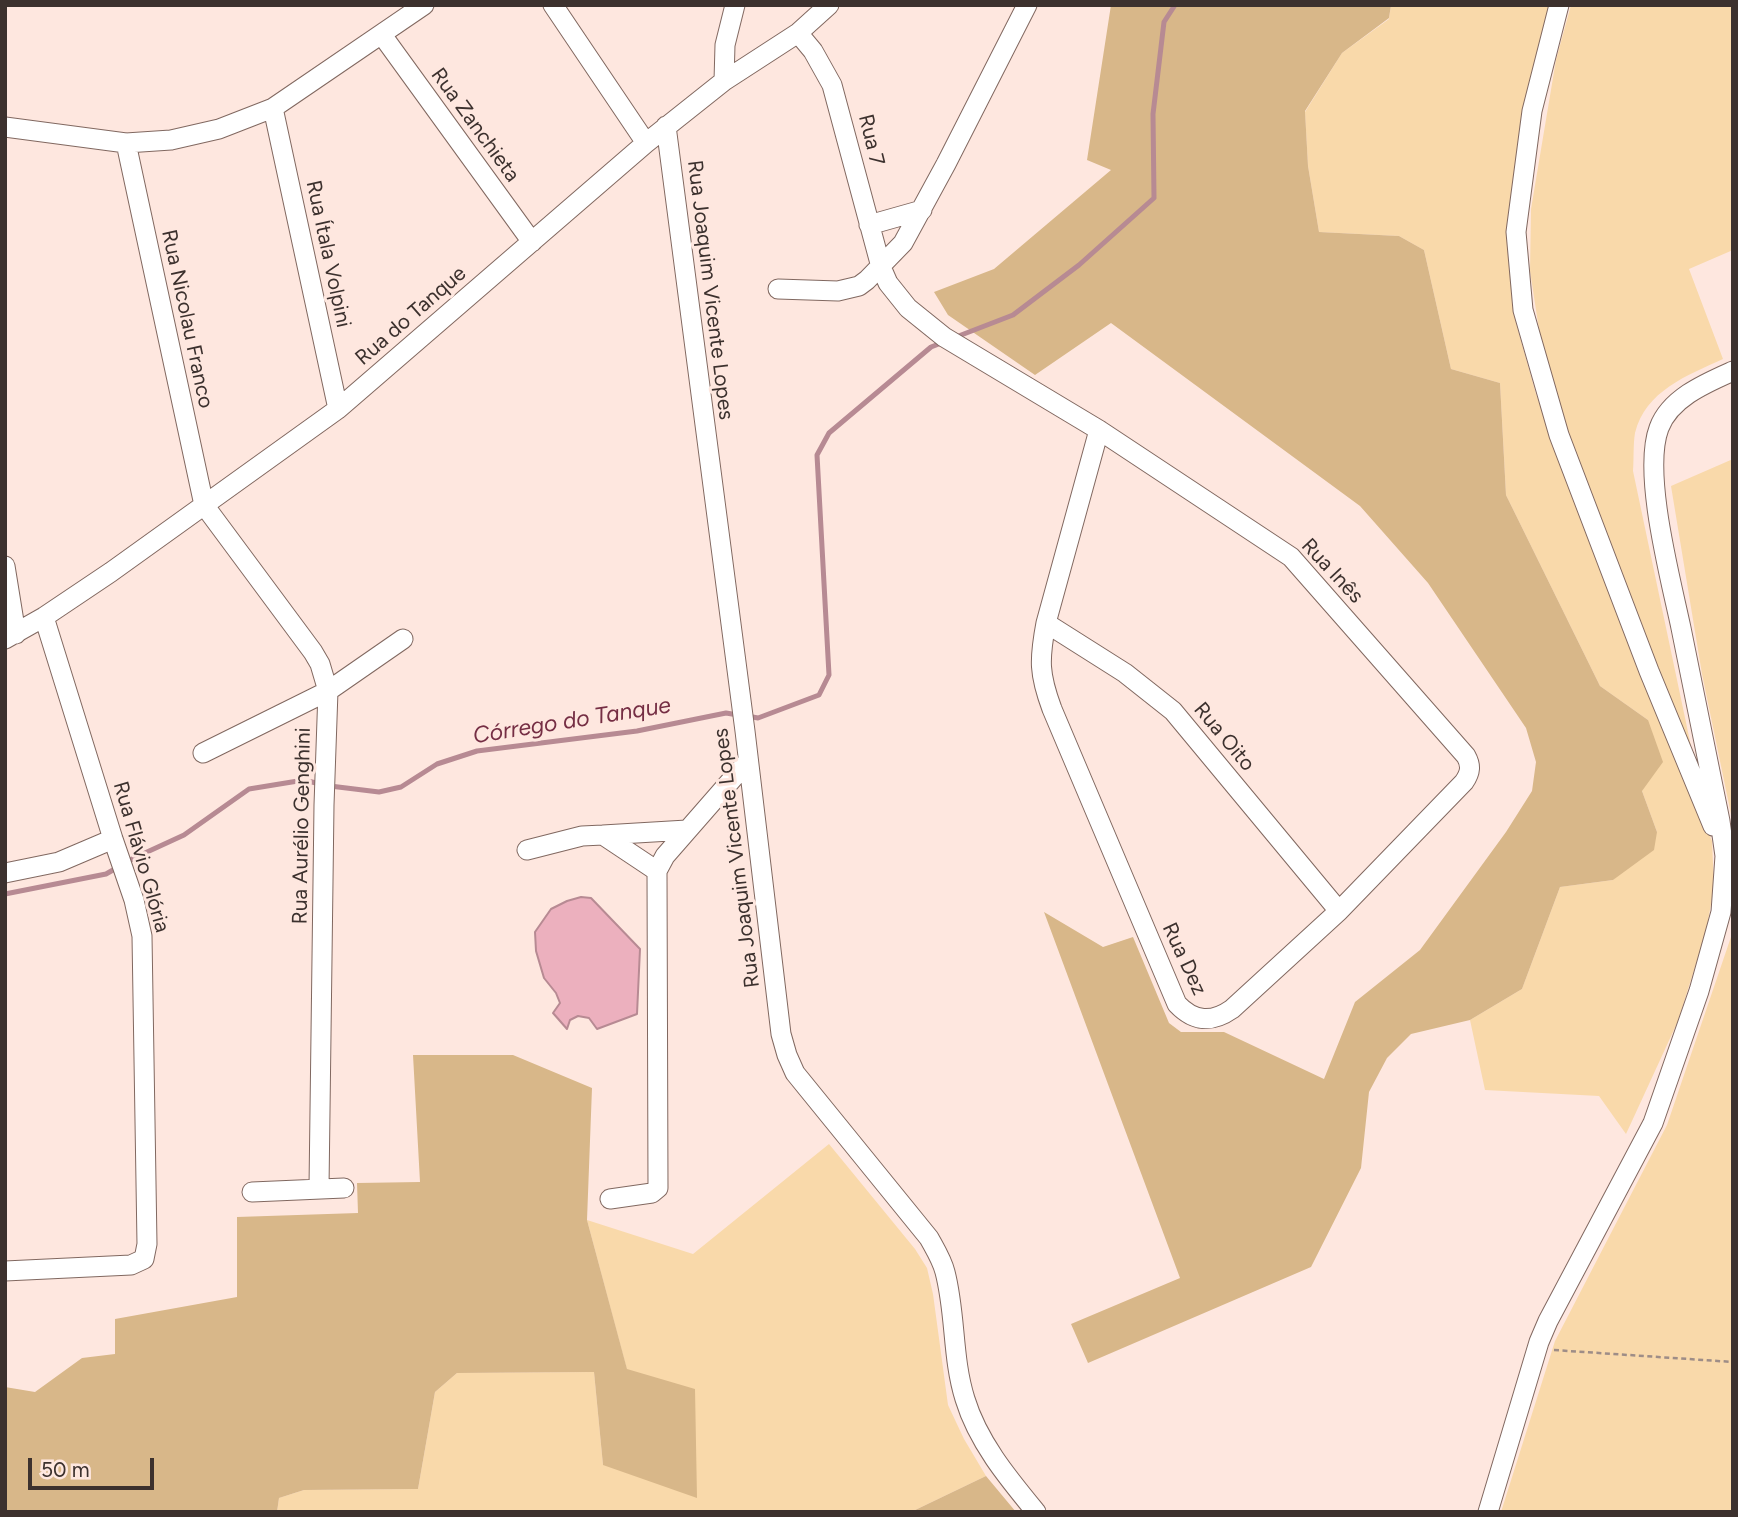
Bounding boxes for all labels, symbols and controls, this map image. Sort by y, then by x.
street label: Rua Zanchieta [425,63,525,187]
street label: Rua 7 [852,112,890,168]
street label: Rua Joaquim Vicente Lopes [682,159,738,421]
street label: Rua Ítala Volpini [300,178,356,330]
street label: Rua Nicolau Franco [156,227,218,411]
street label: Rua do Tanque [350,261,472,371]
street label: Rua Inês [1296,533,1368,609]
water label: Córrego do Tanque [471,692,673,750]
street label: Rua Oito [1188,697,1260,777]
street label: Rua Aurélio Genghini [288,727,316,925]
street label: Rua Joaquim Vicente Lopes [709,727,765,989]
street label: Rua Flávio Glória [107,779,175,935]
street label: Rua Dez [1156,919,1212,999]
scale bar [32,1444,158,1488]
text: 50 m [41,1457,90,1482]

